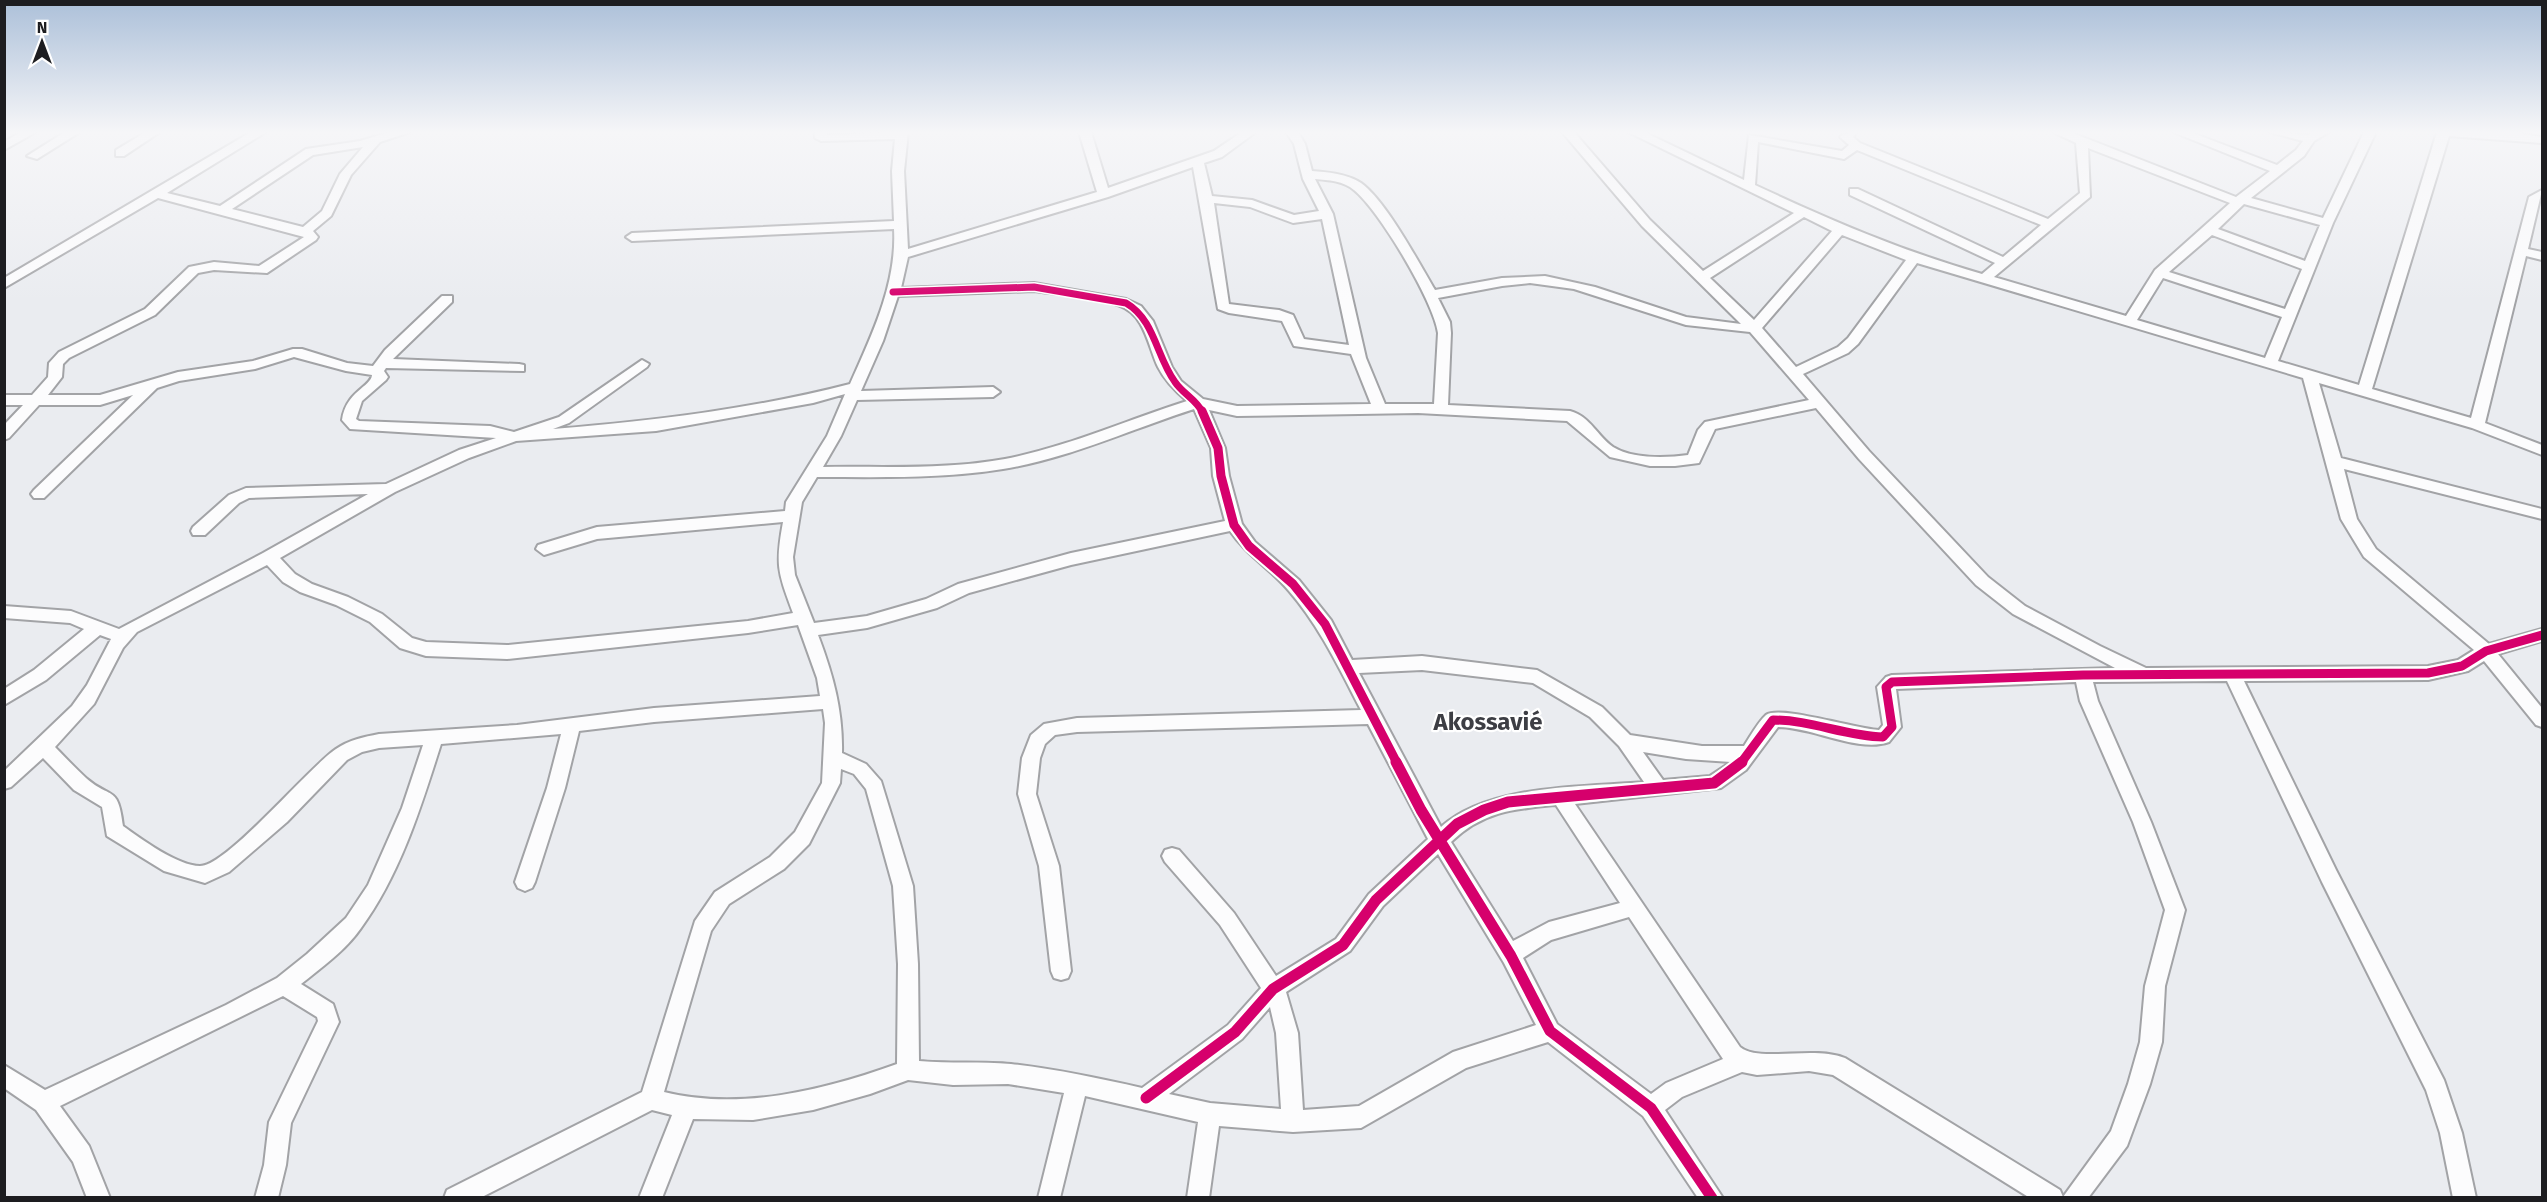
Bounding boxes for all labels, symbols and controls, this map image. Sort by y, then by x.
north arrow [12,12,72,72]
text: N [37,18,47,37]
district label: Akossavié [1432,708,1543,736]

